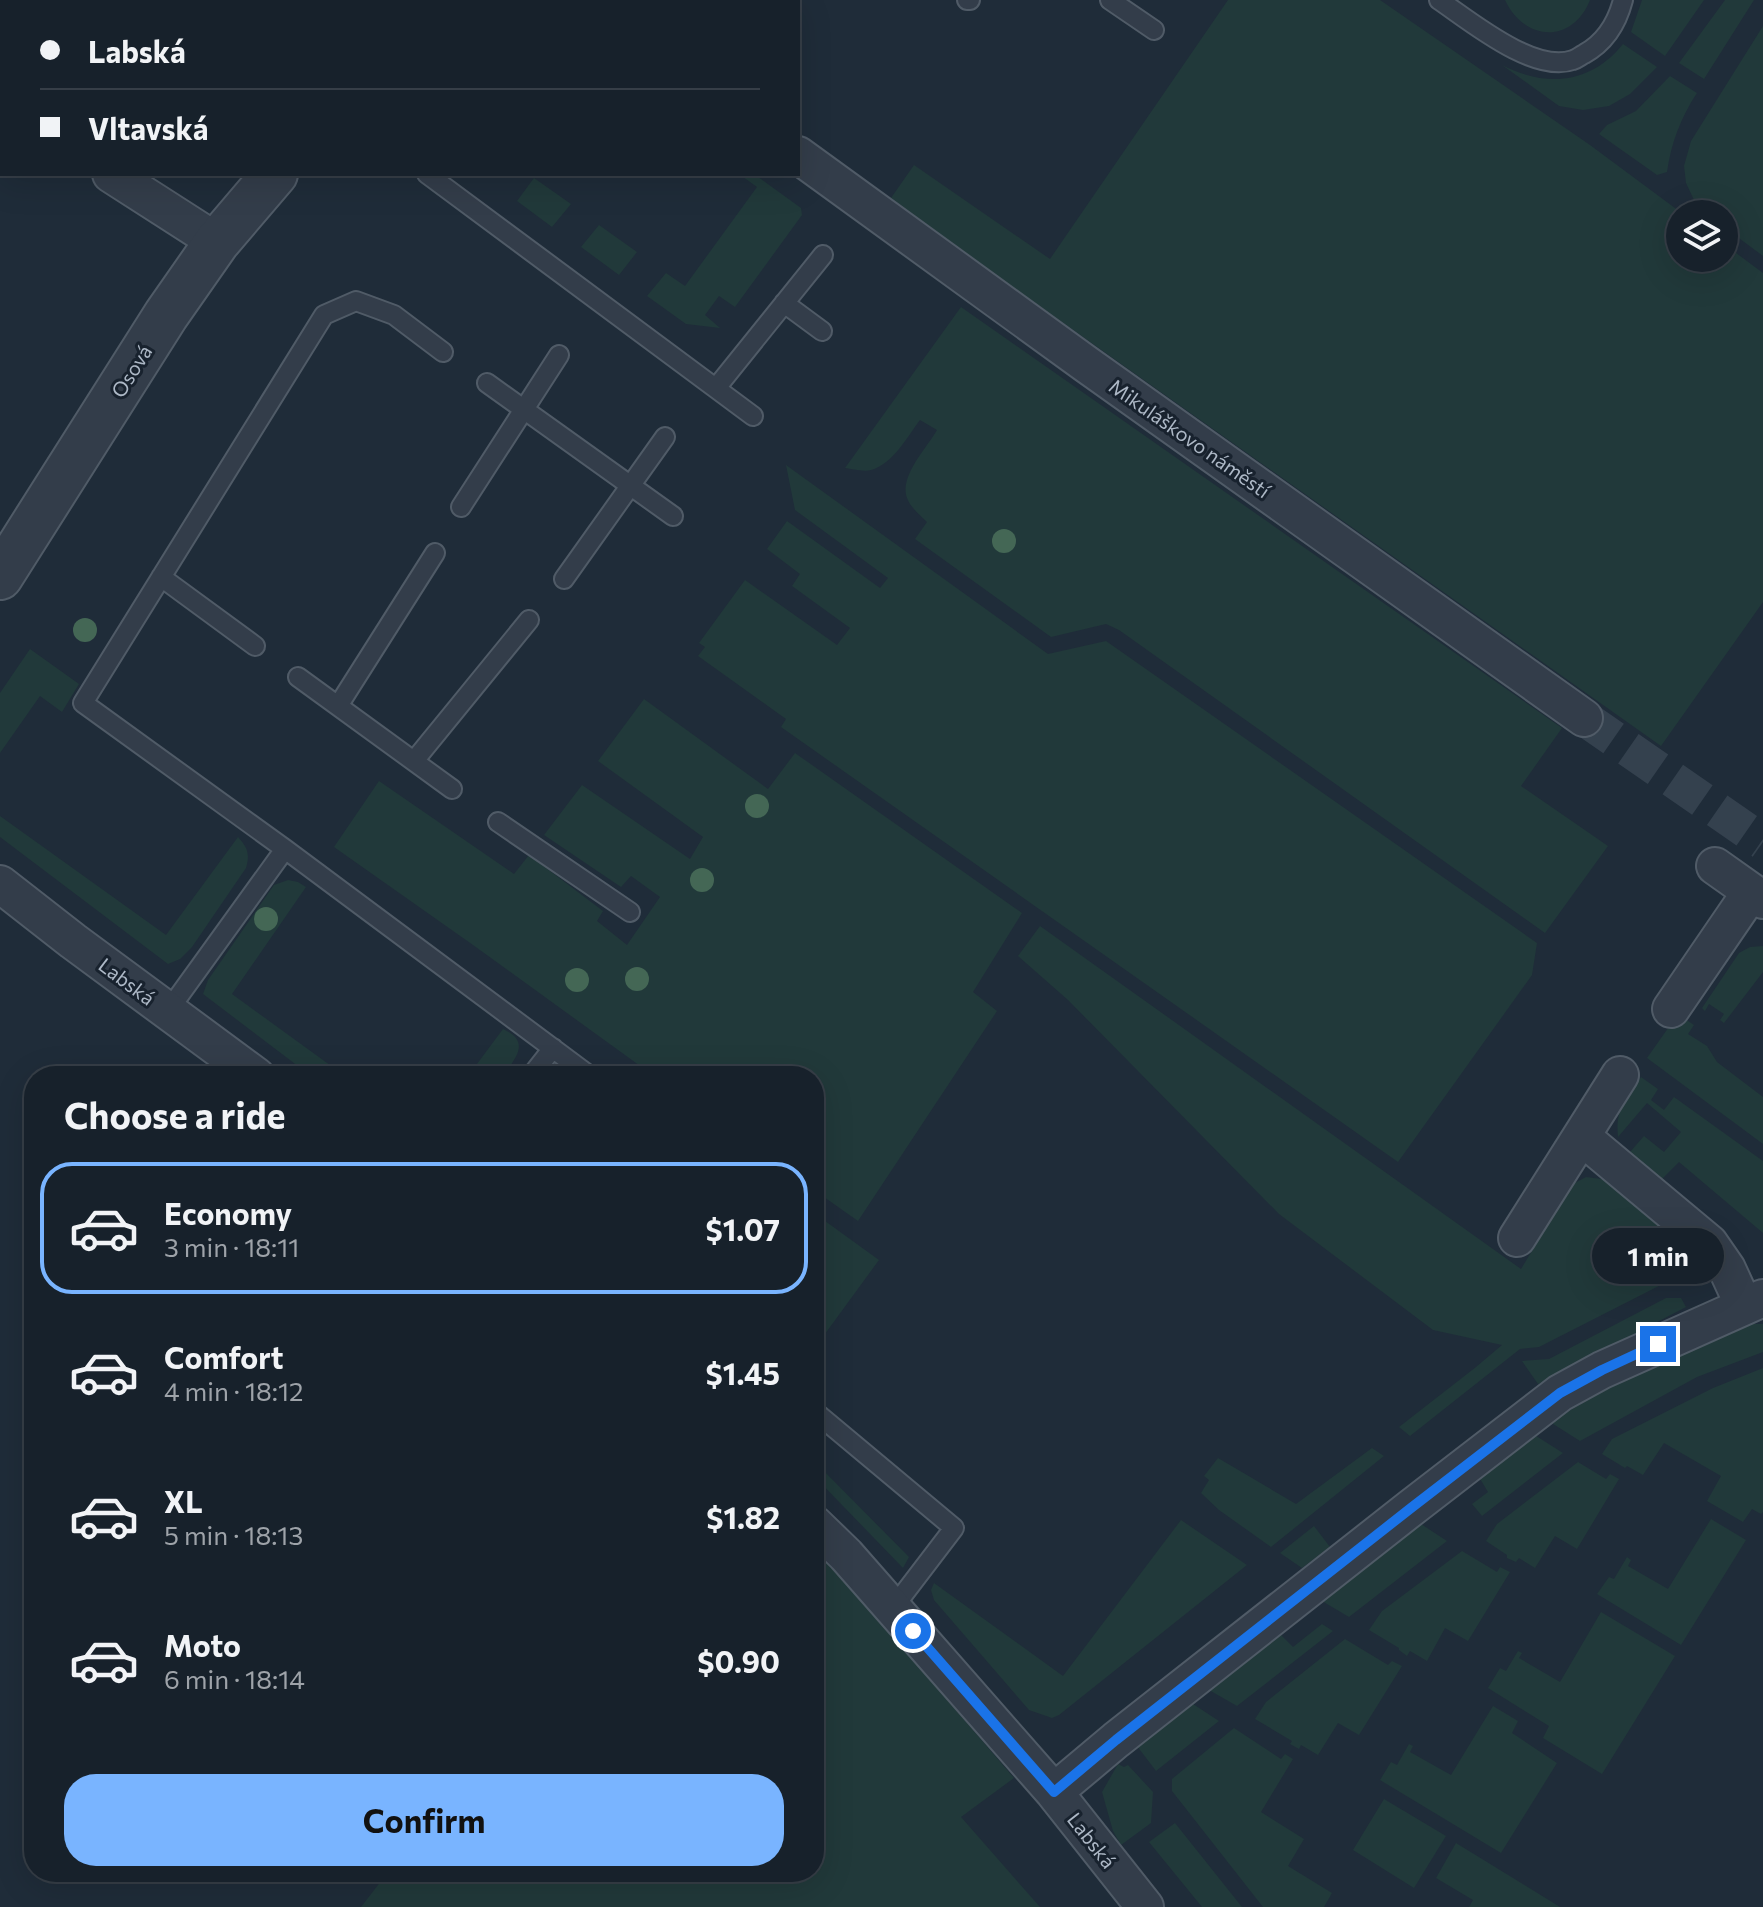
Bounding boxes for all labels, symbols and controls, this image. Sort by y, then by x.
text: Labská [88,32,186,69]
text: Vltavská [88,109,208,146]
map controls [1666,200,1738,272]
button: layers [1666,200,1738,272]
street label: Osová [106,340,156,402]
street label: Mikuláškovo náměstí [1105,373,1276,503]
street label: Labská [94,952,160,1010]
text: Choose a ride [64,1092,285,1136]
icon: car [68,1192,140,1264]
text: Economy [164,1194,292,1231]
text: $1.07 [706,1210,780,1247]
callout: 1 min [1592,1228,1724,1284]
text: 3 min · 18:11 [164,1231,299,1262]
text: 1 min [1627,1240,1689,1271]
route end [1640,1326,1676,1362]
icon: car [68,1336,140,1408]
text: Comfort [164,1338,283,1375]
text: $1.45 [706,1354,780,1391]
text: 4 min · 18:12 [164,1375,304,1406]
icon: car [68,1480,140,1552]
text: XL [164,1482,203,1519]
text: $1.82 [706,1498,780,1535]
text: 5 min · 18:13 [164,1519,303,1550]
route start [895,1613,931,1649]
icon: car [68,1624,140,1696]
text: Moto [164,1626,241,1663]
text: $0.90 [697,1642,780,1679]
text: 6 min · 18:14 [164,1663,305,1694]
button: Confirm [64,1774,784,1866]
street label: Labská [1063,1807,1121,1873]

